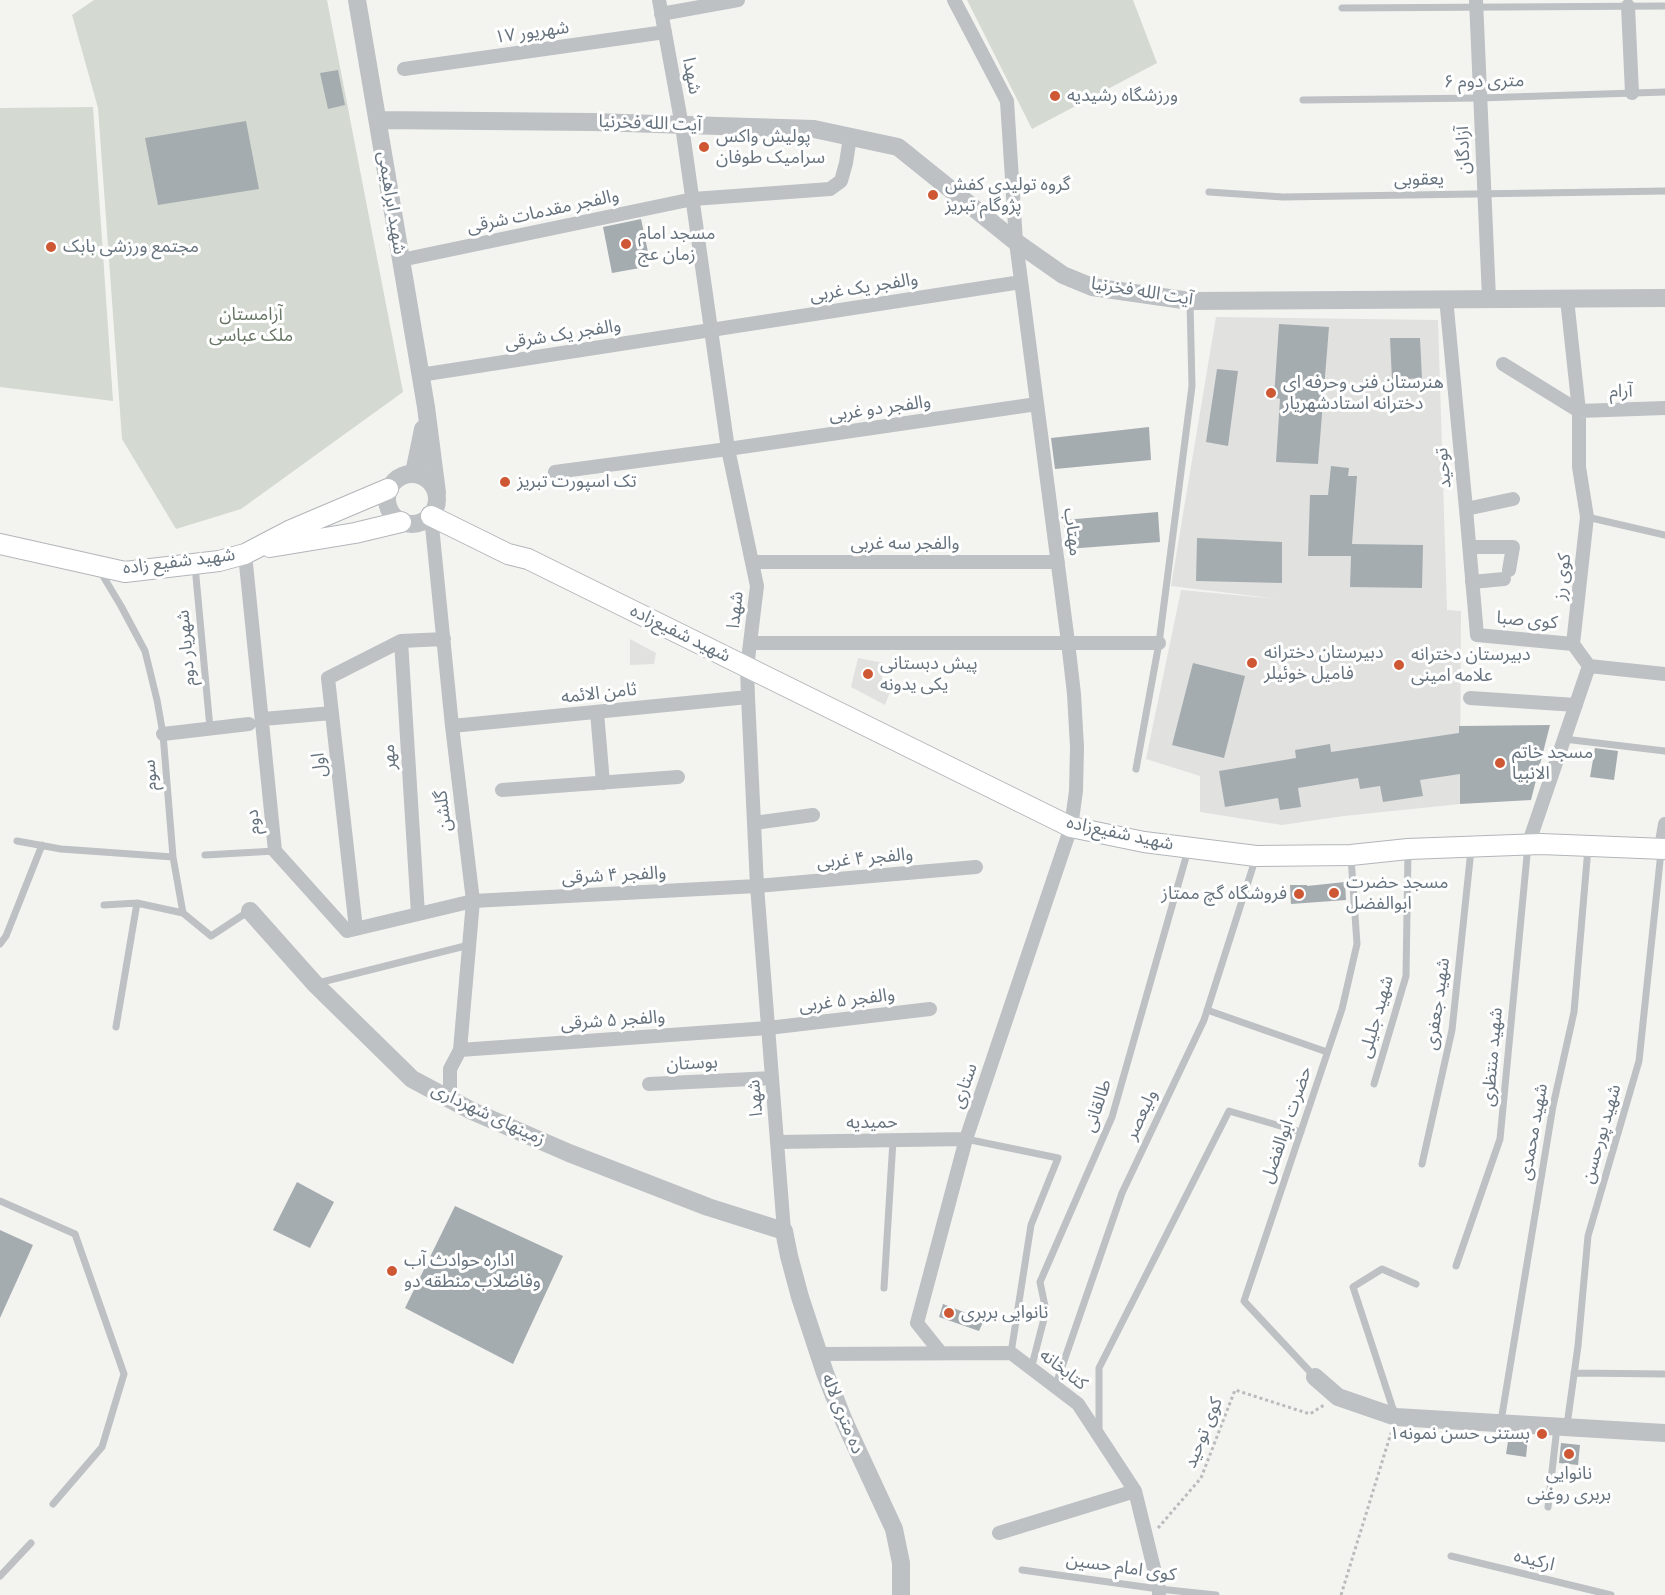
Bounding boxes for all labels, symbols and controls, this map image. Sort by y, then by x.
street label: ۱۷ شهریور [493,17,571,49]
street label: شهدا [677,56,705,96]
street label: ۶ متری دوم [1444,70,1524,94]
place label: ورزشگاه رشیدیه [1067,85,1178,107]
marker: ورزشگاه رشیدیه [1048,89,1062,103]
street label: آیت الله فخرنیا [598,111,702,137]
place label: پولیش واکس سرامیک طوفان [716,126,825,168]
street label: آزادگان [1452,126,1476,174]
marker: پولیش واکس سرامیک طوفان [697,140,711,154]
street label: شهید ابراهیمی [372,150,410,256]
street label: یعقوبی [1394,169,1444,191]
place label: گروه تولیدی کفش پژوگام تبریز [945,174,1070,216]
street label: والفجر مقدمات شرقی [465,185,621,239]
marker: گروه تولیدی کفش پژوگام تبریز [926,188,940,202]
place label: مسجد امام زمان عج [638,223,715,266]
place label: مجتمع ورزشی بابک [63,236,199,258]
marker: مسجد امام زمان عج [619,237,633,251]
marker: مجتمع ورزشی بابک [44,240,58,254]
street label: والفجر یک غربی [808,269,920,307]
street label: آیت الله فخرنیا [1089,273,1195,311]
park label: آرامستان ملک عباسی [209,304,293,346]
street label: والفجر یک شرقی [503,315,623,355]
place label: هنرستان فنی وحرفه ای دخترانه استادشهریار [1283,372,1444,415]
street label: آرام [1609,381,1633,403]
marker: هنرستان فنی وحرفه ای دخترانه استادشهریار [1264,386,1278,400]
street label: والفجر دو غربی [828,391,932,427]
street label: توحید [1431,447,1457,489]
place label: تک اسپورت تبریز [517,471,637,493]
marker: تک اسپورت تبریز [498,475,512,489]
street label: مهتاب [1058,507,1086,557]
street label: والفجر سه غربی [850,533,960,555]
street label: شهید شفیع زاده [122,544,236,580]
street label: کوی رز [1550,553,1576,601]
street label: شهدا [723,590,749,630]
street label: شهید شفیع‌زاده [626,600,734,668]
street label: کوی صبا [1496,608,1558,634]
street label: شهریار دوم [173,609,201,687]
place label: دبیرستان دخترانه فامیل خوئیلر [1264,642,1384,684]
place label: دبیرستان دخترانه علامه امینی [1411,644,1531,686]
place label: پیش دبستانی یکی یدونه [880,653,978,696]
marker: دبیرستان دخترانه فامیل خوئیلر [1245,656,1259,670]
marker: دبیرستان دخترانه علامه امینی [1392,658,1406,672]
marker: پیش دبستانی یکی یدونه [861,667,875,681]
street label: ثامن الائمه [560,679,638,709]
place label: مسجد خاتم الانبیا [1512,742,1593,784]
street label: مهر [378,743,402,771]
street label: اول [308,752,332,778]
marker: مسجد خاتم الانبیا [1493,756,1507,770]
street label: سوم [139,759,163,791]
street label: گلشن [431,789,457,833]
street label: دوم [242,808,266,836]
street label: شهید شفیع‌زاده [1064,812,1176,856]
street label: والفجر ۴ غربی [816,844,914,874]
street label: والفجر ۴ شرقی [561,862,667,890]
place label: مسجد حضرت ابوالفضل [1346,872,1448,914]
place label: فروشگاه گچ ممتاز [1161,883,1287,905]
marker: مسجد حضرت ابوالفضل [1327,886,1341,900]
marker: فروشگاه گچ ممتاز [1292,887,1306,901]
street label: شهید جعفری [1421,956,1455,1052]
street label: شهید جلیلی [1355,973,1399,1061]
street label: والفجر ۵ غربی [798,984,896,1018]
street label: والفجر ۵ شرقی [560,1007,666,1035]
street label: شهید منتظری [1478,1007,1508,1107]
street label: بوستان [666,1052,718,1076]
street label: ستاری [947,1061,983,1111]
street label: حضرت ابوالفضل [1257,1064,1317,1186]
street label: طالقانی [1079,1077,1117,1135]
street label: زمینهای شهرداری [428,1079,548,1151]
street label: شهدا [744,1079,768,1117]
street label: شهید محمدی [1515,1082,1553,1182]
street label: شهید پورحسن [1578,1082,1626,1186]
street label: ولیعصر [1121,1086,1163,1144]
street label: حمیدیه [846,1112,898,1134]
place label: اداره حوادث آب وفاضلاب منطقه دو [404,1250,541,1292]
marker: اداره حوادث آب وفاضلاب منطقه دو [385,1264,399,1278]
place label: نانوایی بربری [961,1302,1048,1324]
marker: نانوایی بربری [942,1306,956,1320]
street label: کتابخانه [1035,1345,1091,1395]
street label: ده متری لاله [816,1371,868,1457]
street label: کوی توحید [1180,1394,1228,1472]
place label: بستنی حسن نمونه۱ [1389,1423,1530,1445]
marker: بستنی حسن نمونه۱ [1535,1427,1549,1441]
marker: نانوایی بربری روغنی [1562,1447,1576,1461]
place label: نانوایی بربری روغنی [1527,1463,1611,1506]
street label: ارکیده [1511,1546,1557,1576]
street label: کوی امام حسین [1065,1550,1177,1586]

